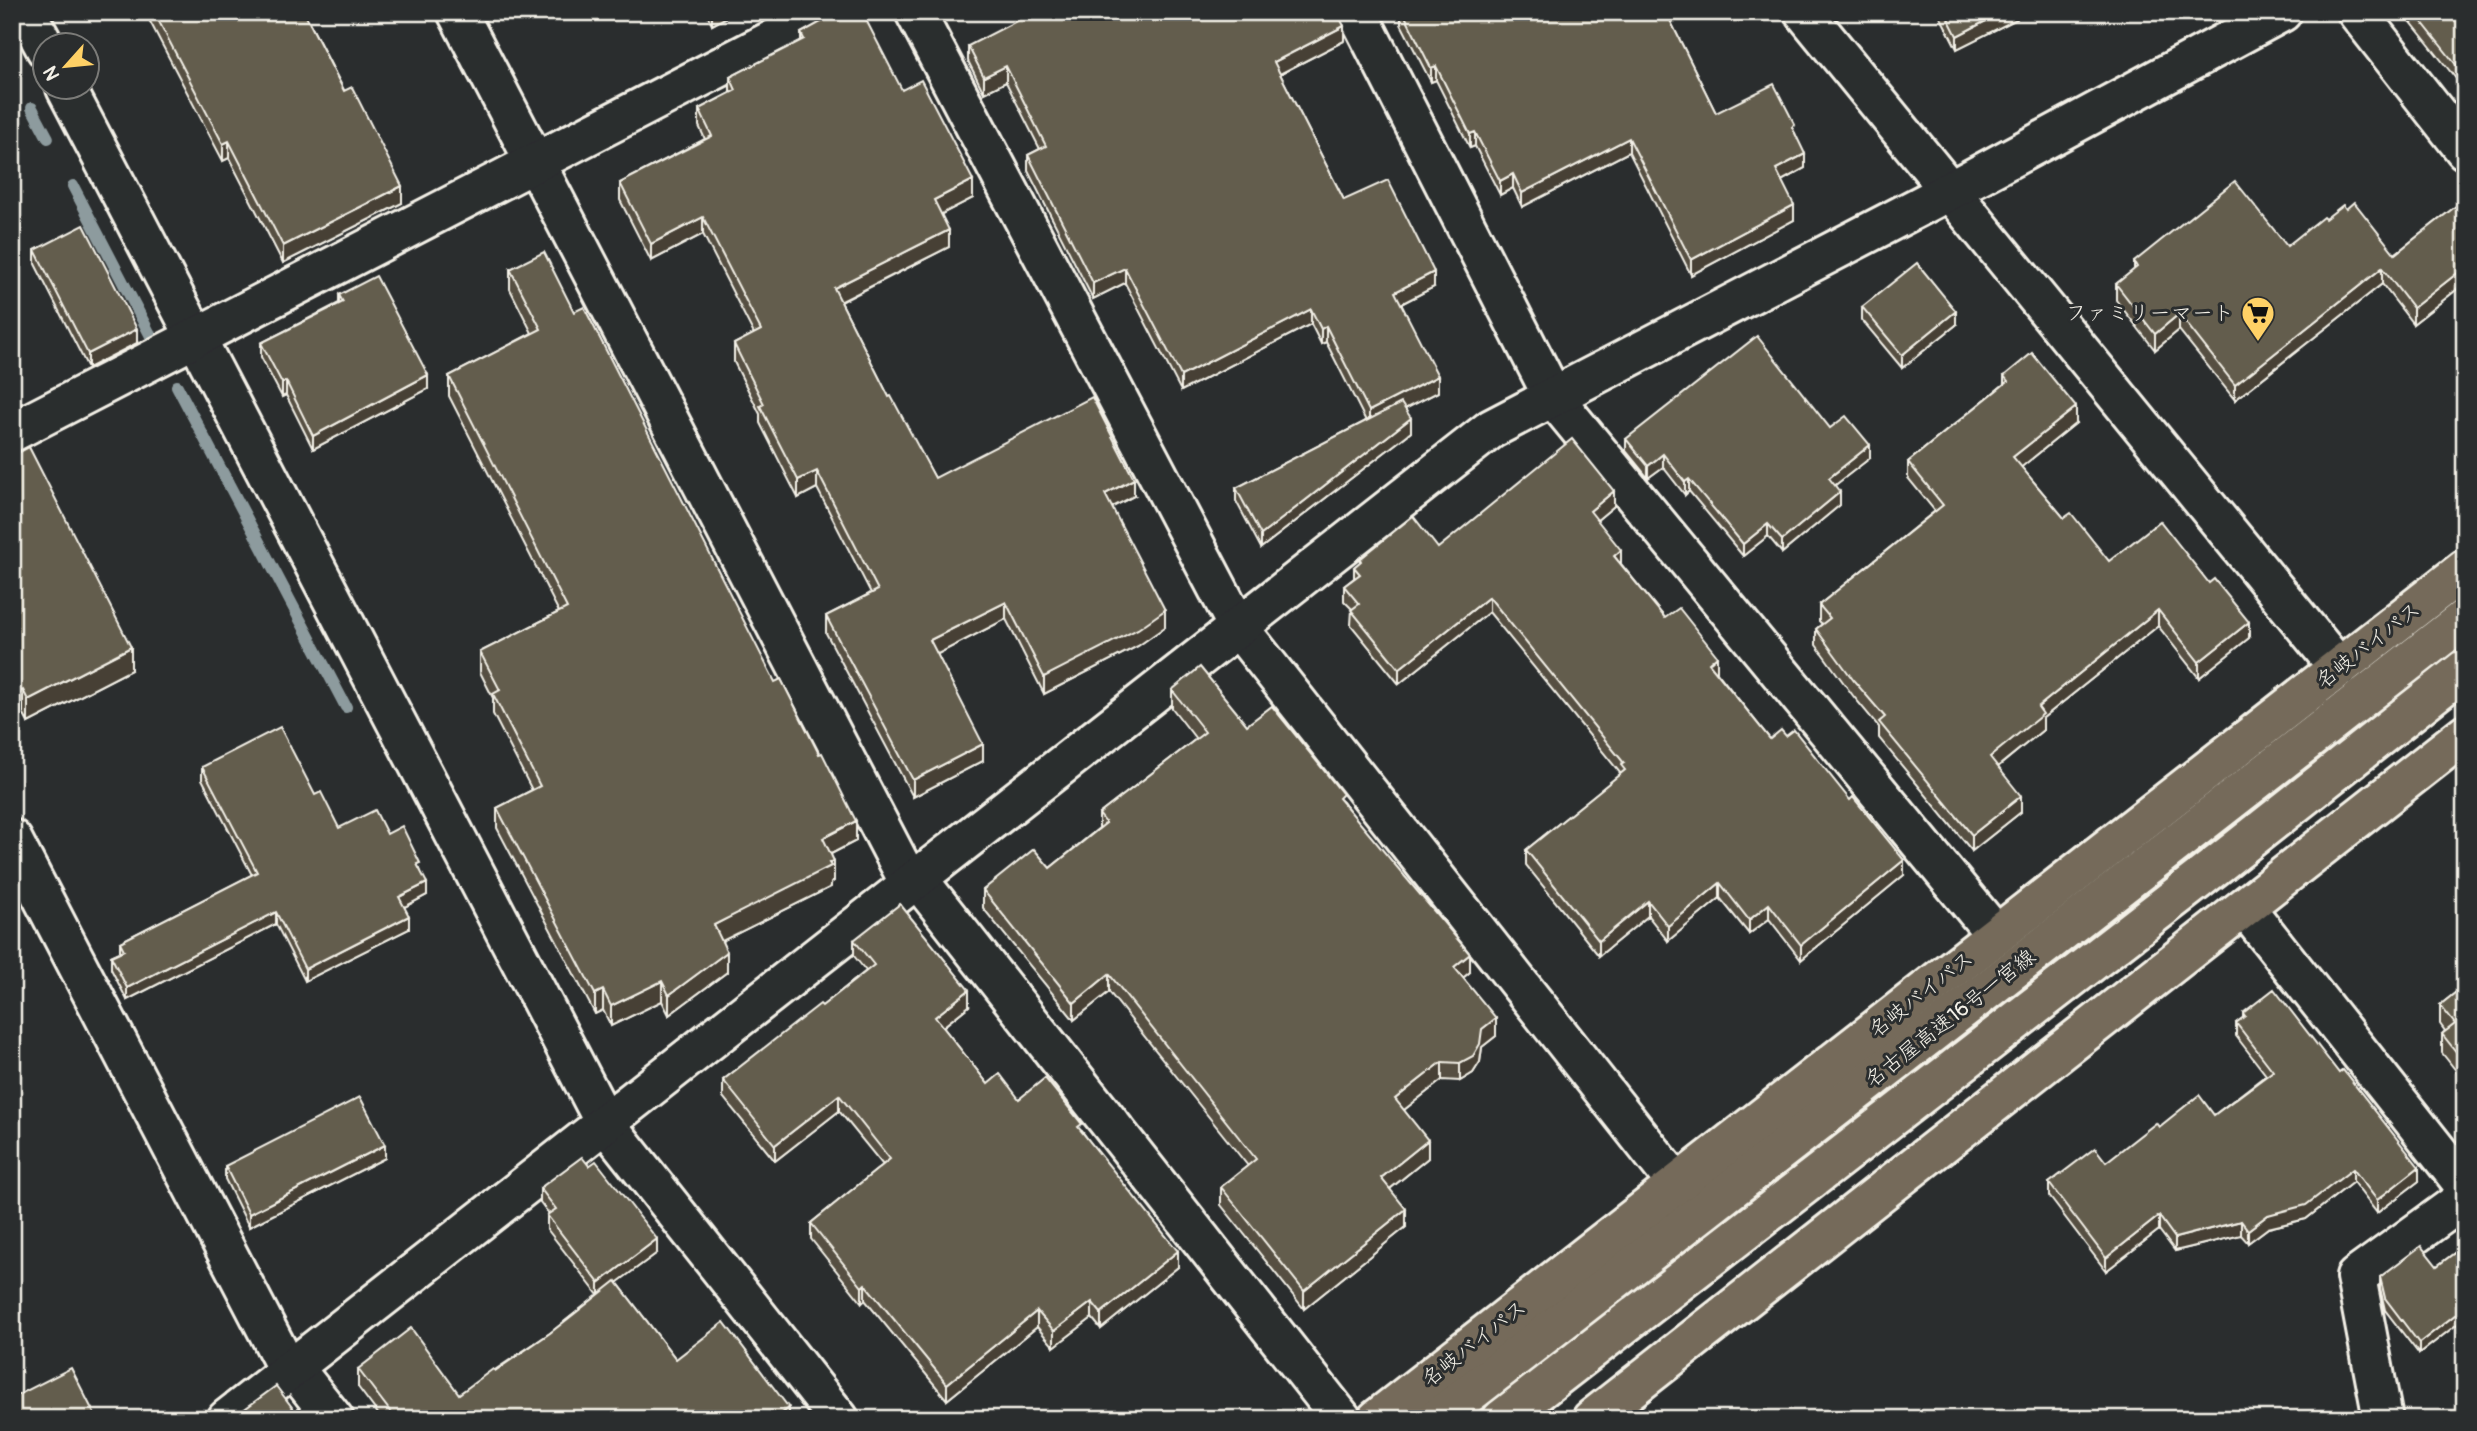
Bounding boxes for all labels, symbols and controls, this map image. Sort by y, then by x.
north arrow [32,32,102,102]
text: N [38,62,65,84]
supermarket icon: ファミリーマート [2239,294,2277,343]
place label: ファミリーマート [2066,300,2234,327]
street label: 名岐バイパス [2311,596,2426,695]
street label: 名古屋高速16号一宮線 [1859,943,2041,1094]
street label: 名岐バイパス [1864,945,1979,1044]
street label: 名岐バイパス [1417,1294,1532,1393]

